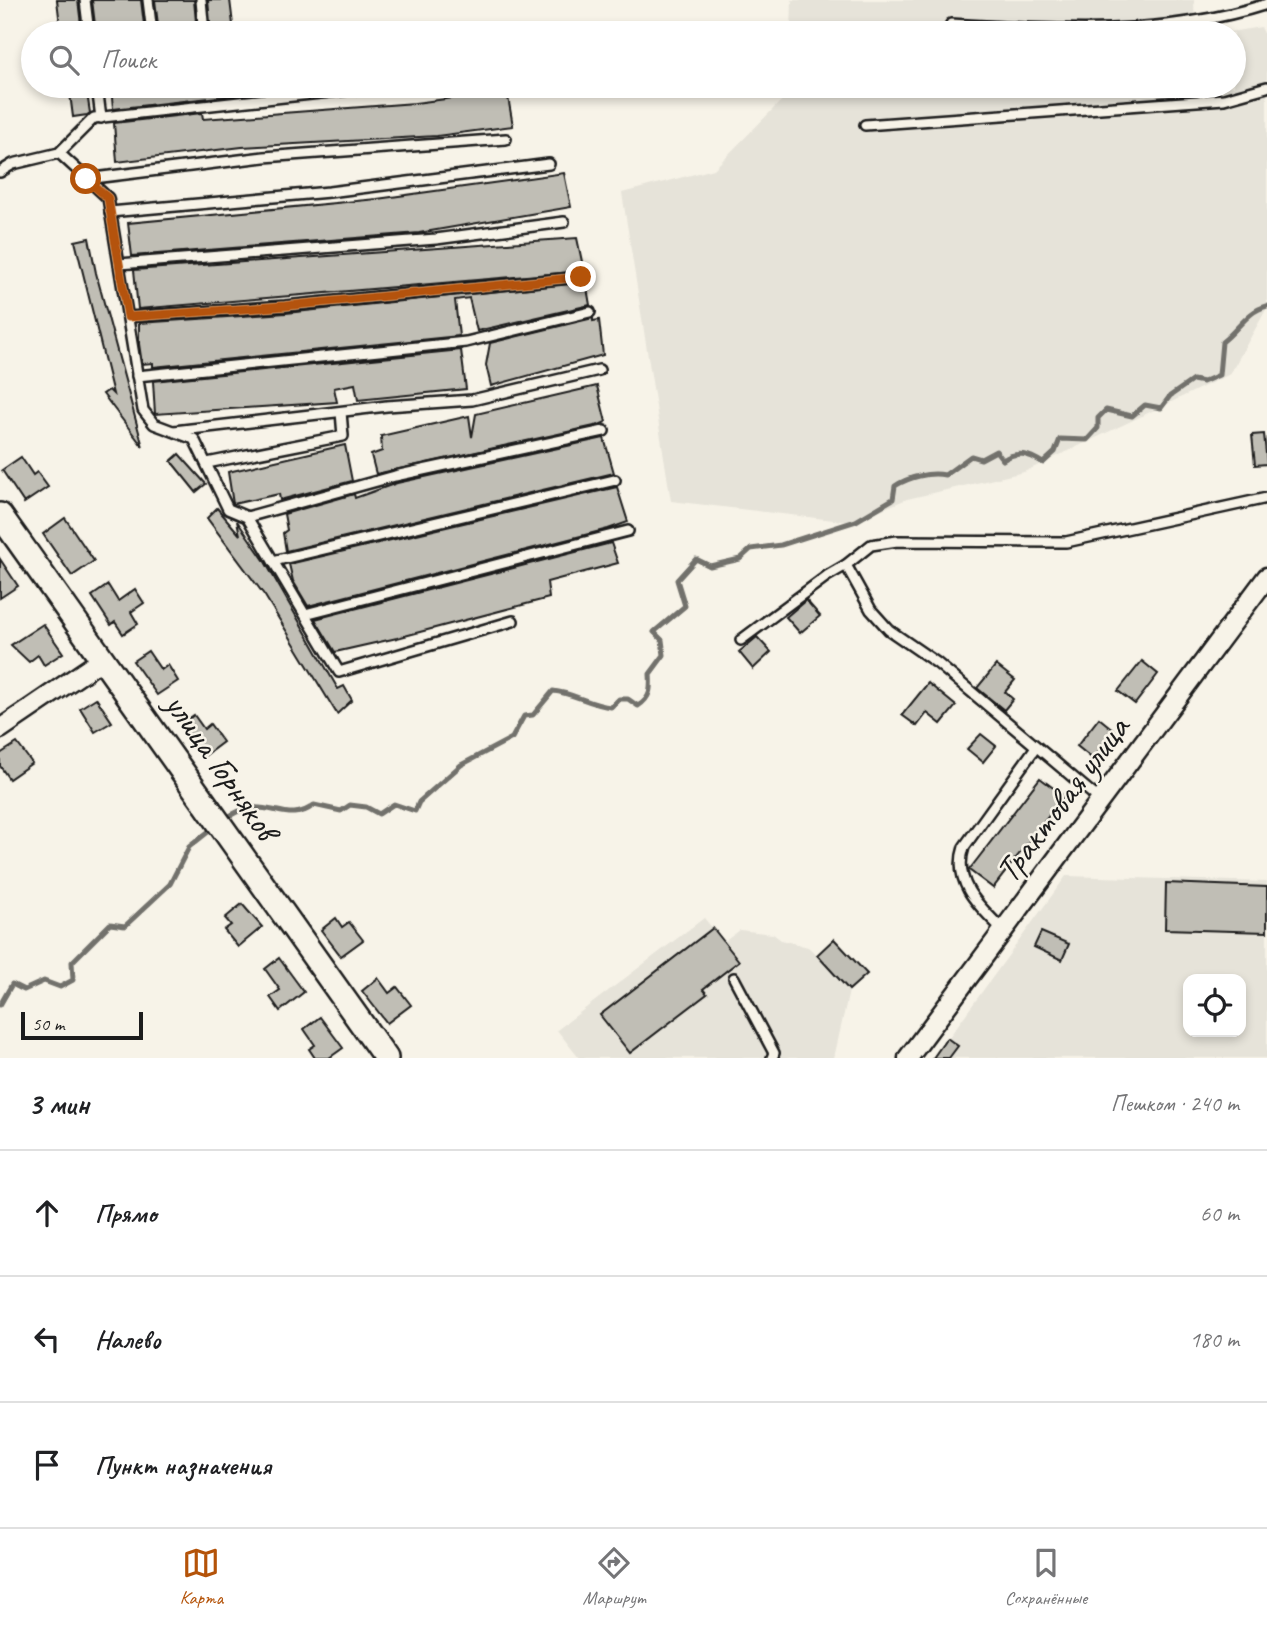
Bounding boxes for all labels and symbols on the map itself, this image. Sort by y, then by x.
route start [70,163,101,194]
route end [565,261,596,292]
street label: улица Горняков [154,683,292,854]
street label: Трактовая улица [985,705,1141,891]
scale bar [21,1009,144,1041]

